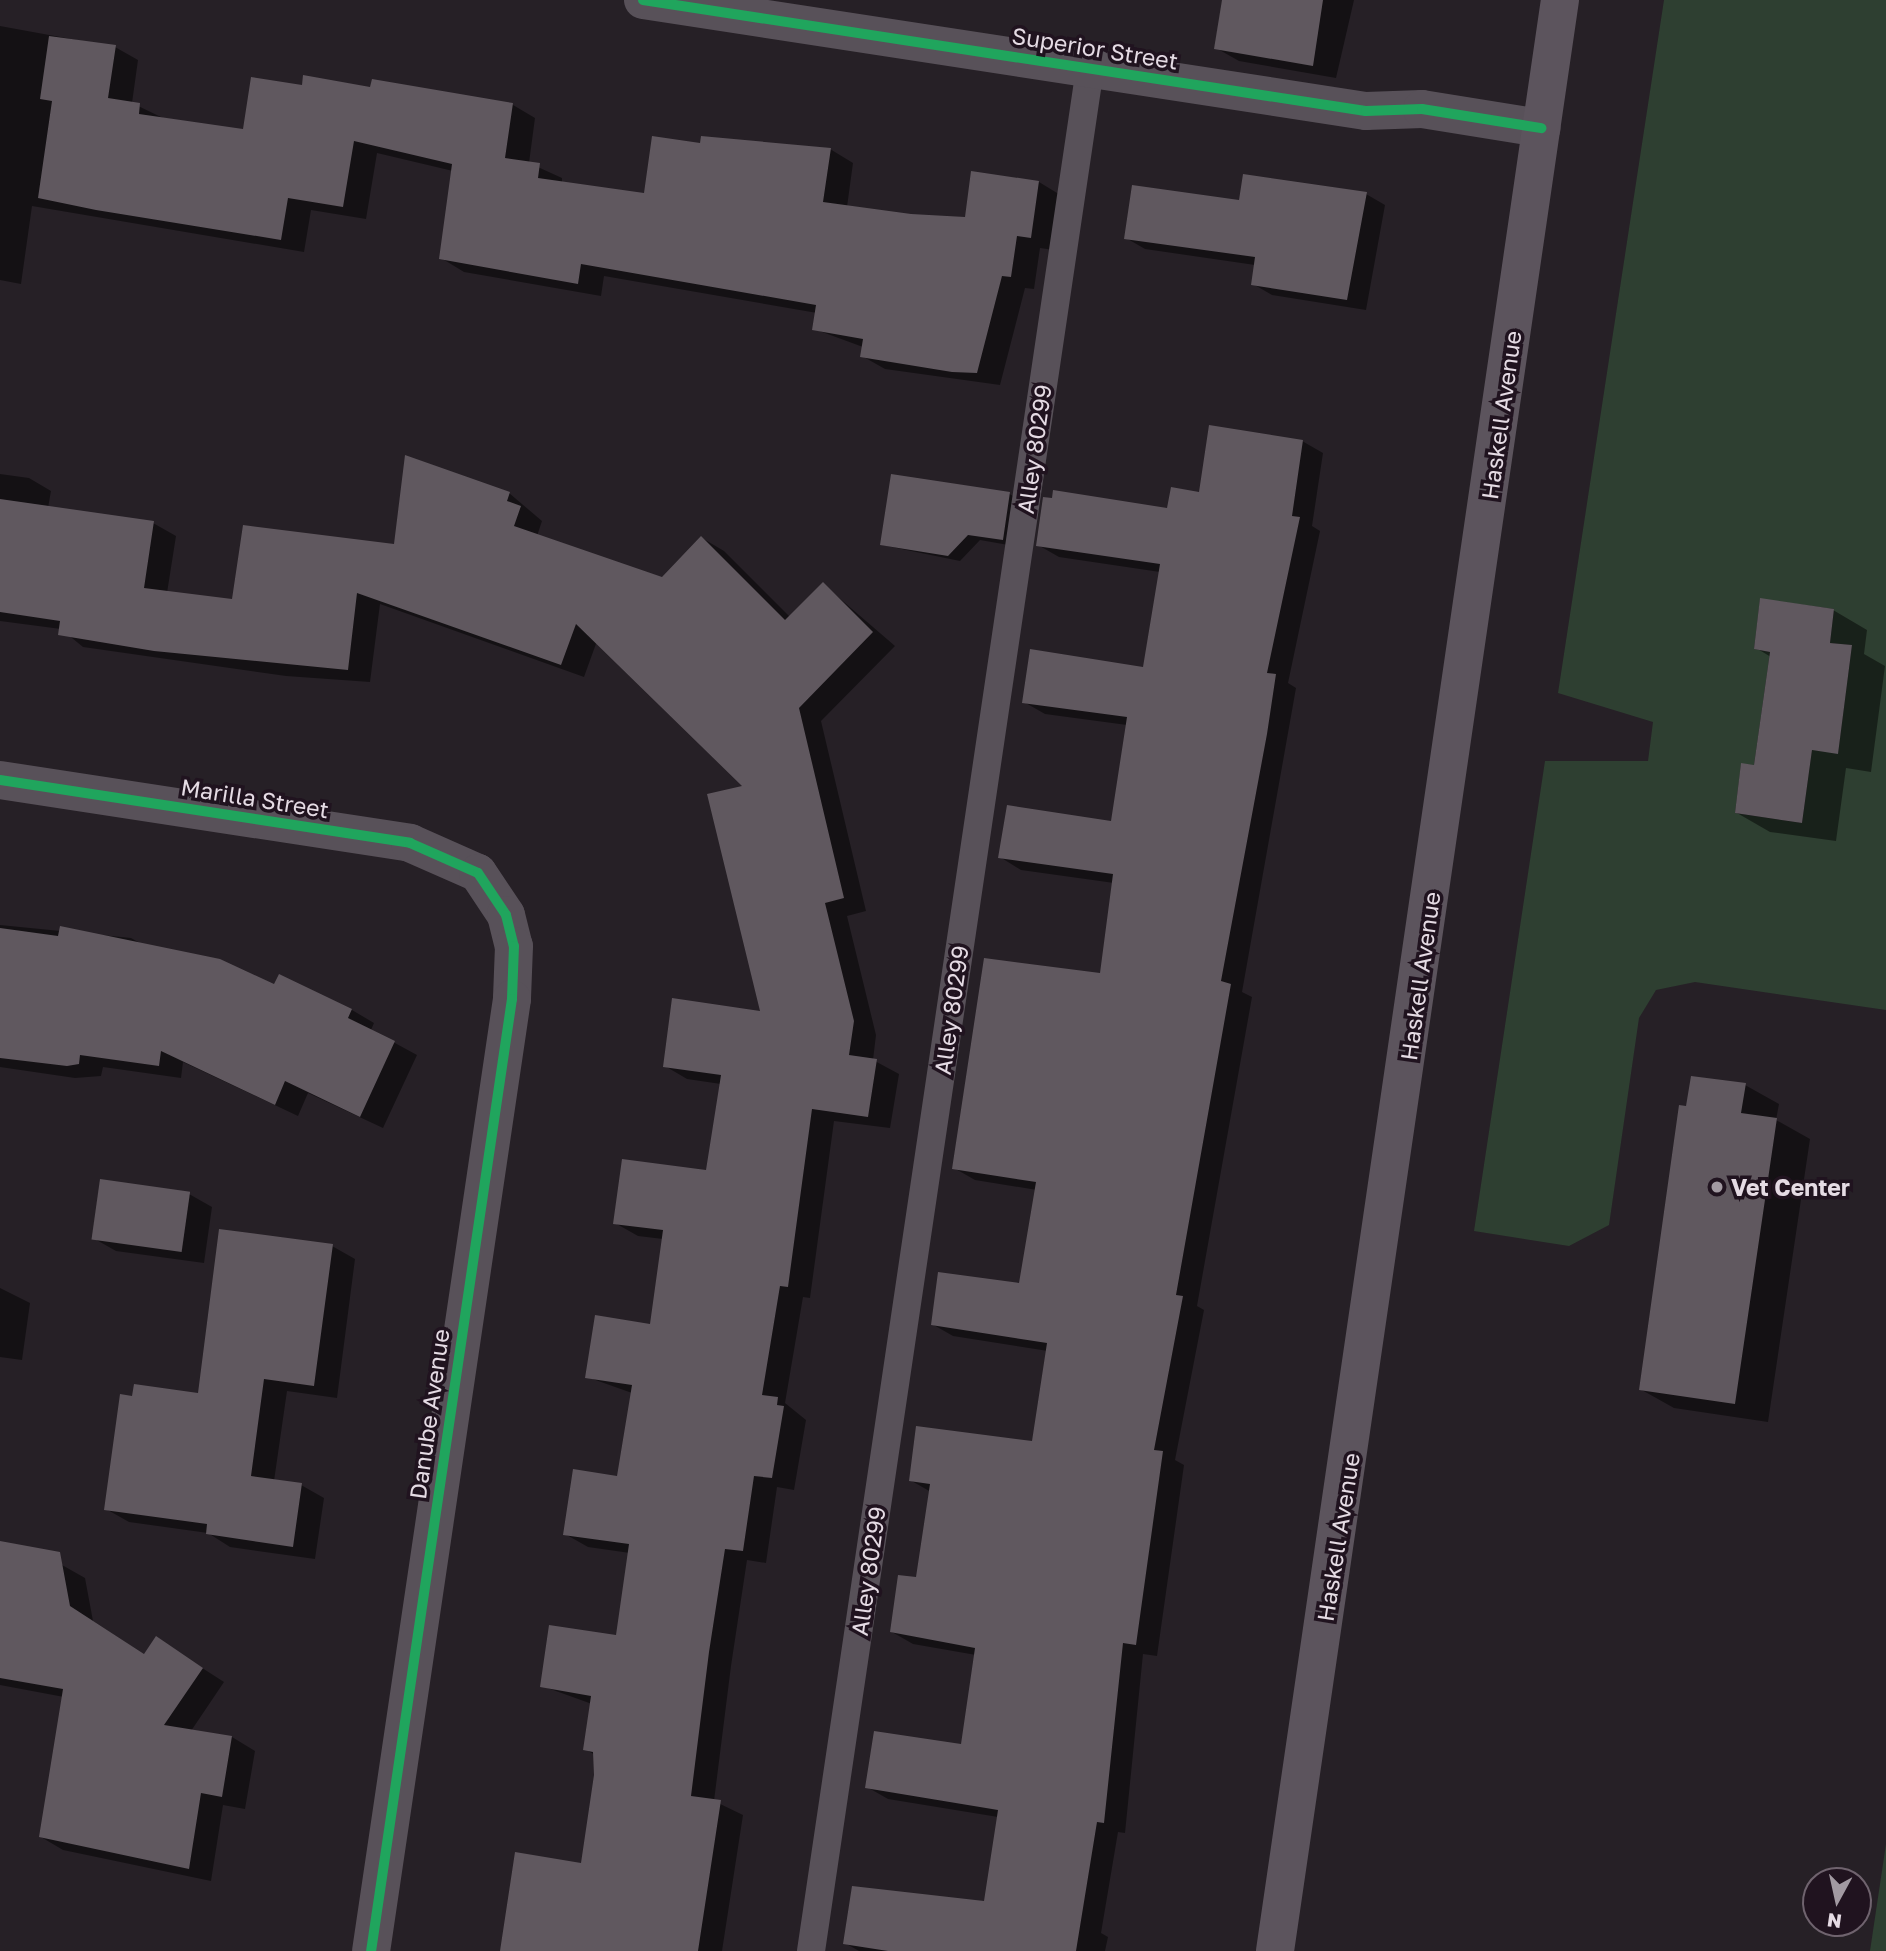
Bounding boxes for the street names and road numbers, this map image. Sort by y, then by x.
street label: Superior Street [1010,21,1180,75]
street label: Haskell Avenue [1475,329,1527,501]
street label: Alley 80299 [1011,383,1057,515]
street label: Marilla Street [179,773,331,823]
street label: Haskell Avenue [1394,890,1446,1062]
street label: Alley 80299 [928,944,974,1076]
street label: Danube Avenue [403,1327,455,1501]
street label: Haskell Avenue [1311,1451,1365,1623]
street label: Alley 80299 [845,1505,891,1637]

